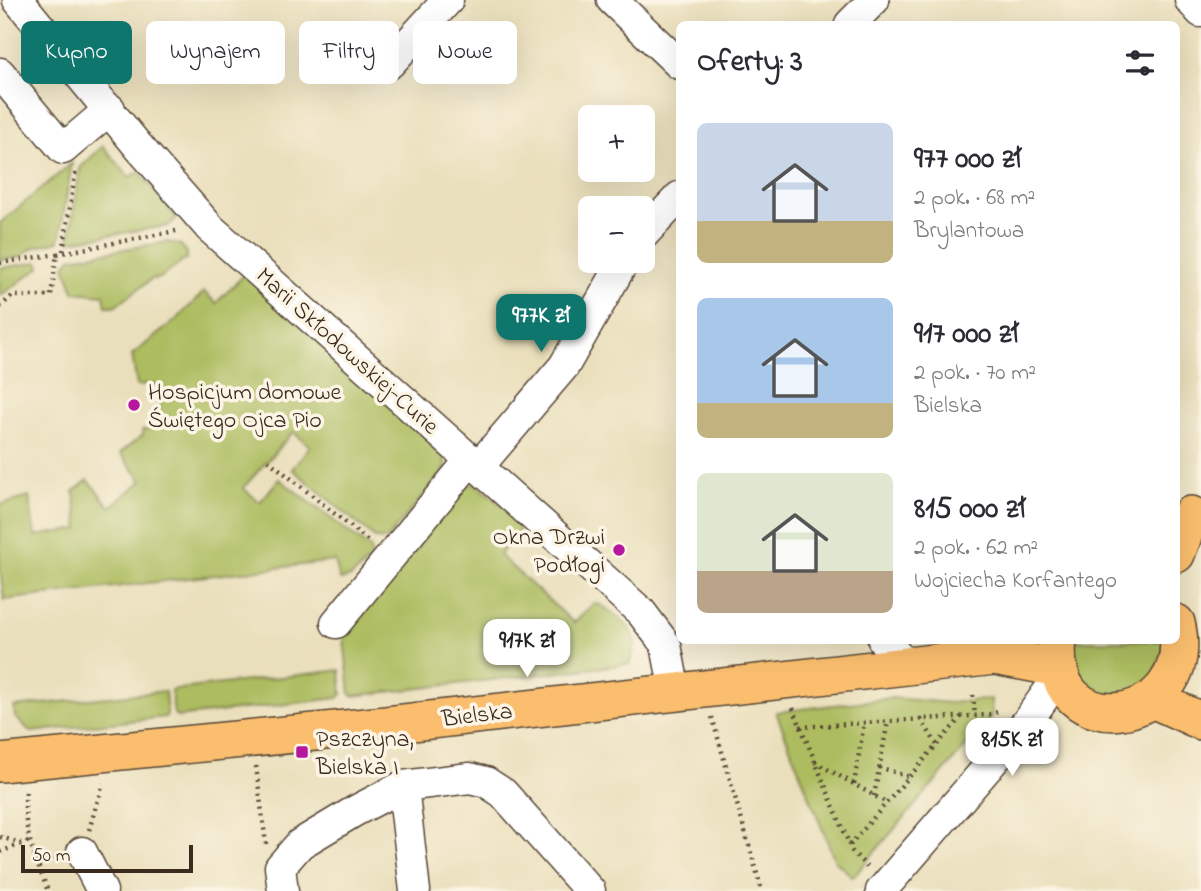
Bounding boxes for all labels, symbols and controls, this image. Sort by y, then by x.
chip: Kupno [21,21,132,84]
chip: Wynajem [146,21,285,84]
chip: Filtry [299,21,399,84]
chip: Nowe [413,21,517,84]
text: Oferty: 3 [697,41,803,85]
icon: filters [1121,44,1159,82]
map controls [578,105,655,273]
button: + [578,105,655,182]
text: 977 000 zł [914,138,1021,182]
icon: home [753,151,837,235]
text: 2 pok. · 68 m² [914,182,1035,215]
button: − [578,196,655,273]
text: Brylantowa [914,215,1024,248]
street label: Marii Skłodowskiej-Curie [247,260,446,444]
pin: 977K zł [476,294,606,354]
text: 977K zł [512,300,570,333]
text: 917 000 zł [914,313,1018,357]
icon: home [753,326,837,410]
text: 2 pok. · 70 m² [914,357,1036,390]
place label: Hospicjum domowe Świętego Ojca Pio [148,376,342,439]
text: Bielska [914,390,982,423]
marker: Hospicjum domowe Świętego Ojca Pio [126,397,142,413]
text: 815 000 zł [914,488,1025,532]
icon: home [753,501,837,585]
place label: Okna Drzwi Podłogi [493,521,605,584]
text: 2 pok. · 62 m² [914,532,1038,565]
marker: Okna Drzwi Podłogi [611,542,627,558]
text: Wojciecha Korfantego [914,565,1117,598]
pin: 917K zł [462,620,592,679]
text: 917K zł [499,625,555,658]
street label: Bielska [439,695,515,738]
pin: 815K zł [947,718,1077,778]
place label: Pszczyna, Bielska I [315,723,414,786]
text: 815K zł [982,724,1042,757]
marker: Pszczyna, Bielska I [294,744,310,760]
scale bar [21,842,192,874]
text: 50 m [32,843,71,870]

